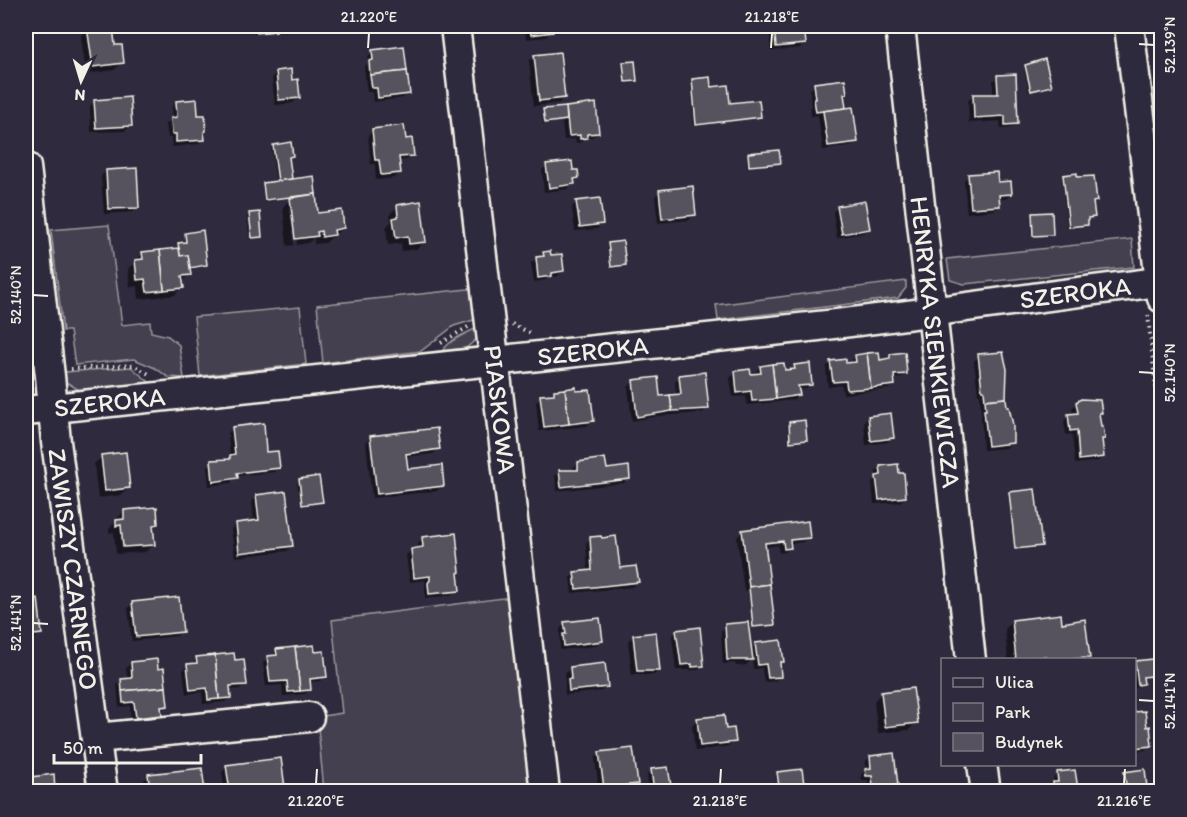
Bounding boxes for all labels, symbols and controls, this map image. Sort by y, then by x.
text: 21.220°E [341,8,397,26]
text: 21.218°E [745,8,799,26]
text: 52.139°N [1161,17,1179,74]
north arrow [51,51,111,111]
text: N [74,86,86,105]
street label: HENRYKA SIENKIEWICZA [903,194,968,490]
text: 52.140°N [7,265,25,325]
street label: SZEROKA [1018,270,1133,316]
street label: SZEROKA [535,329,650,373]
street label: PIASKOWA [477,343,524,476]
text: 52.140°N [1161,343,1179,403]
street label: SZEROKA [52,380,167,424]
street label: ZAWISZY CZARNEGO [41,446,105,692]
text: 52.141°N [7,595,25,651]
legend [941,658,1136,766]
text: Ulica [995,671,1034,693]
text: 52.141°N [1161,673,1179,729]
text: Park [995,701,1030,723]
scale bar [54,727,201,765]
text: Budynek [995,731,1064,753]
text: 50 m [63,737,103,759]
text: 21.220°E [288,792,344,810]
text: 21.218°E [693,792,747,810]
text: 21.216°E [1097,792,1151,810]

